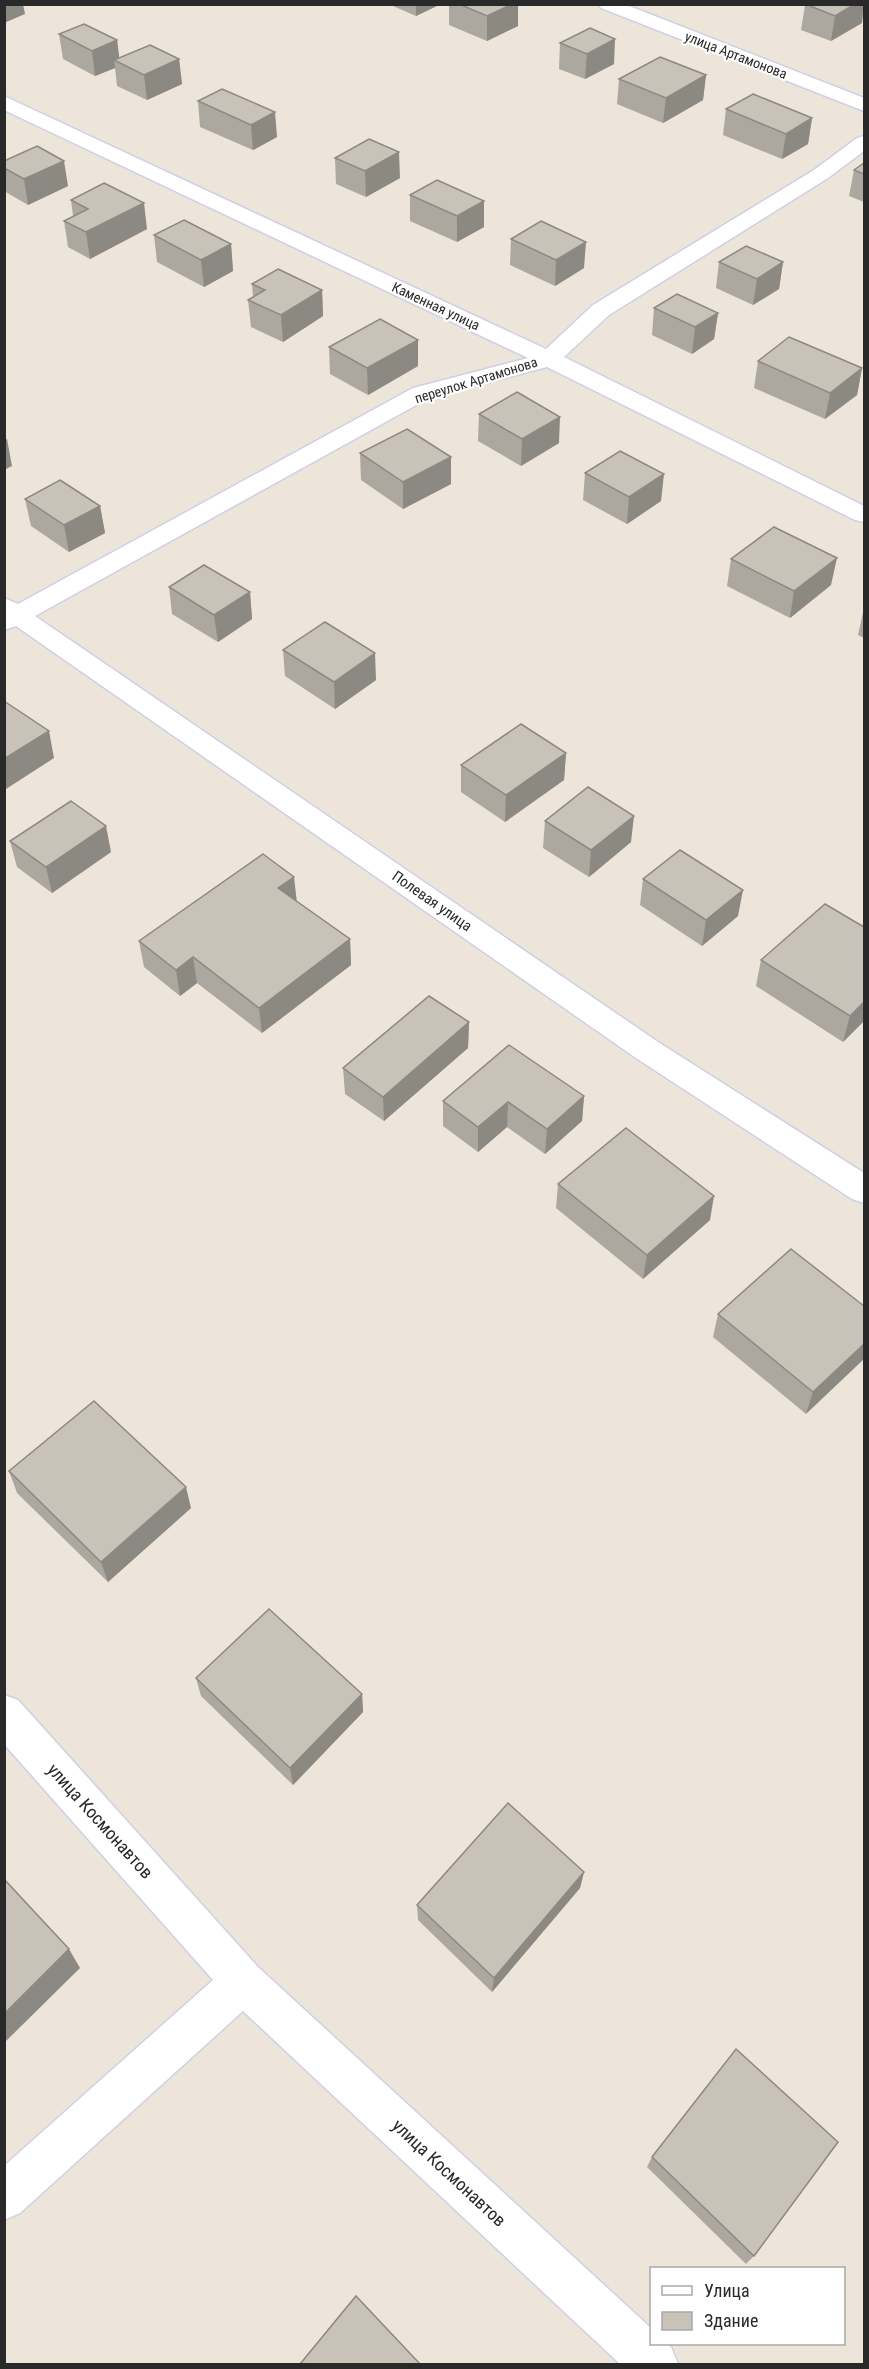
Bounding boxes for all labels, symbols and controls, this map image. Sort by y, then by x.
street label: улица Артамонова [683,28,789,82]
street label: Каменная улица [390,279,482,333]
street label: переулок Артамонова [413,354,539,406]
street label: Полевая улица [389,867,475,935]
street label: улица Космонавтов [43,1759,158,1883]
street label: улица Космонавтов [388,2115,511,2231]
legend [650,2267,845,2345]
text: Улица [704,2280,750,2301]
text: Здание [704,2310,758,2331]

